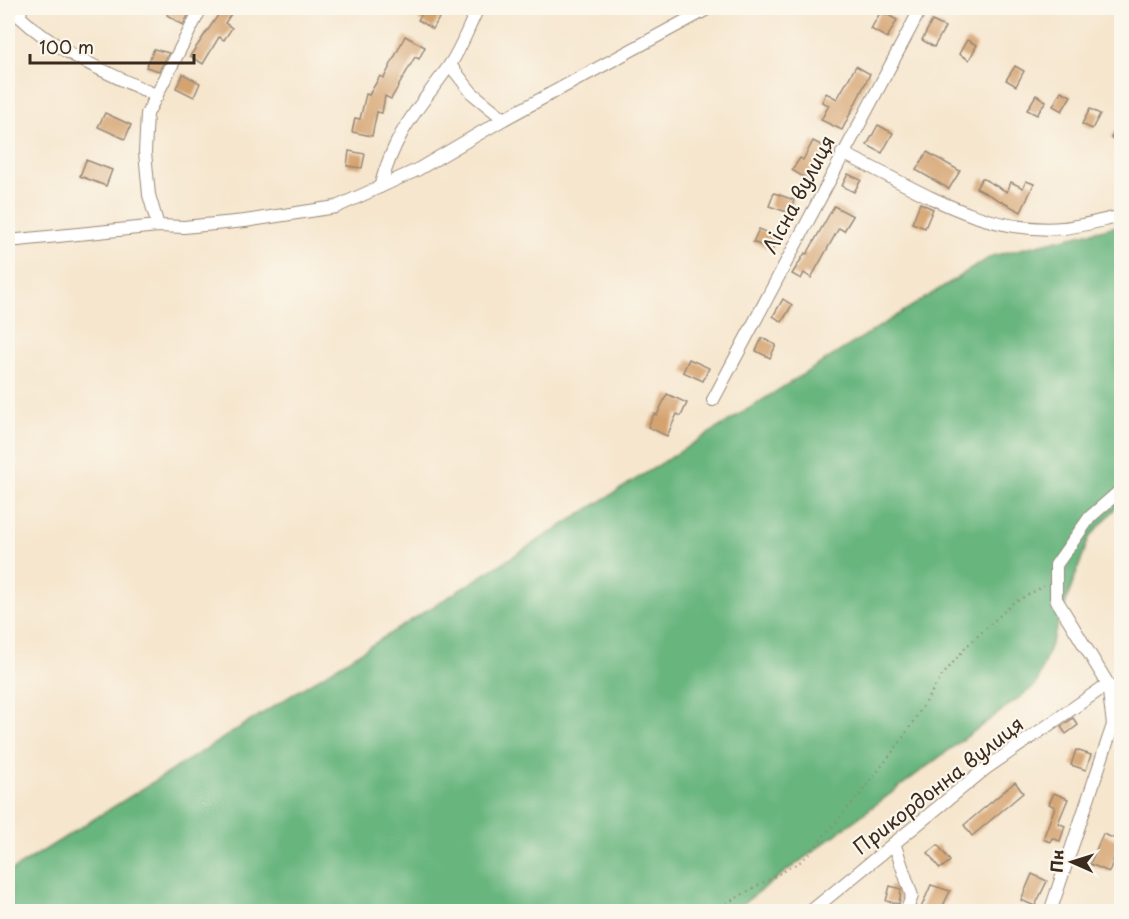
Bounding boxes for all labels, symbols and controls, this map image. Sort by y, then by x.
scale bar [30,27,194,65]
text: 100 m [39,33,94,60]
street label: Лісна вулиця [754,130,842,258]
street label: Прикордонна вулиця [846,709,1030,861]
north arrow [1042,832,1102,892]
text: Пн [1043,849,1069,873]

